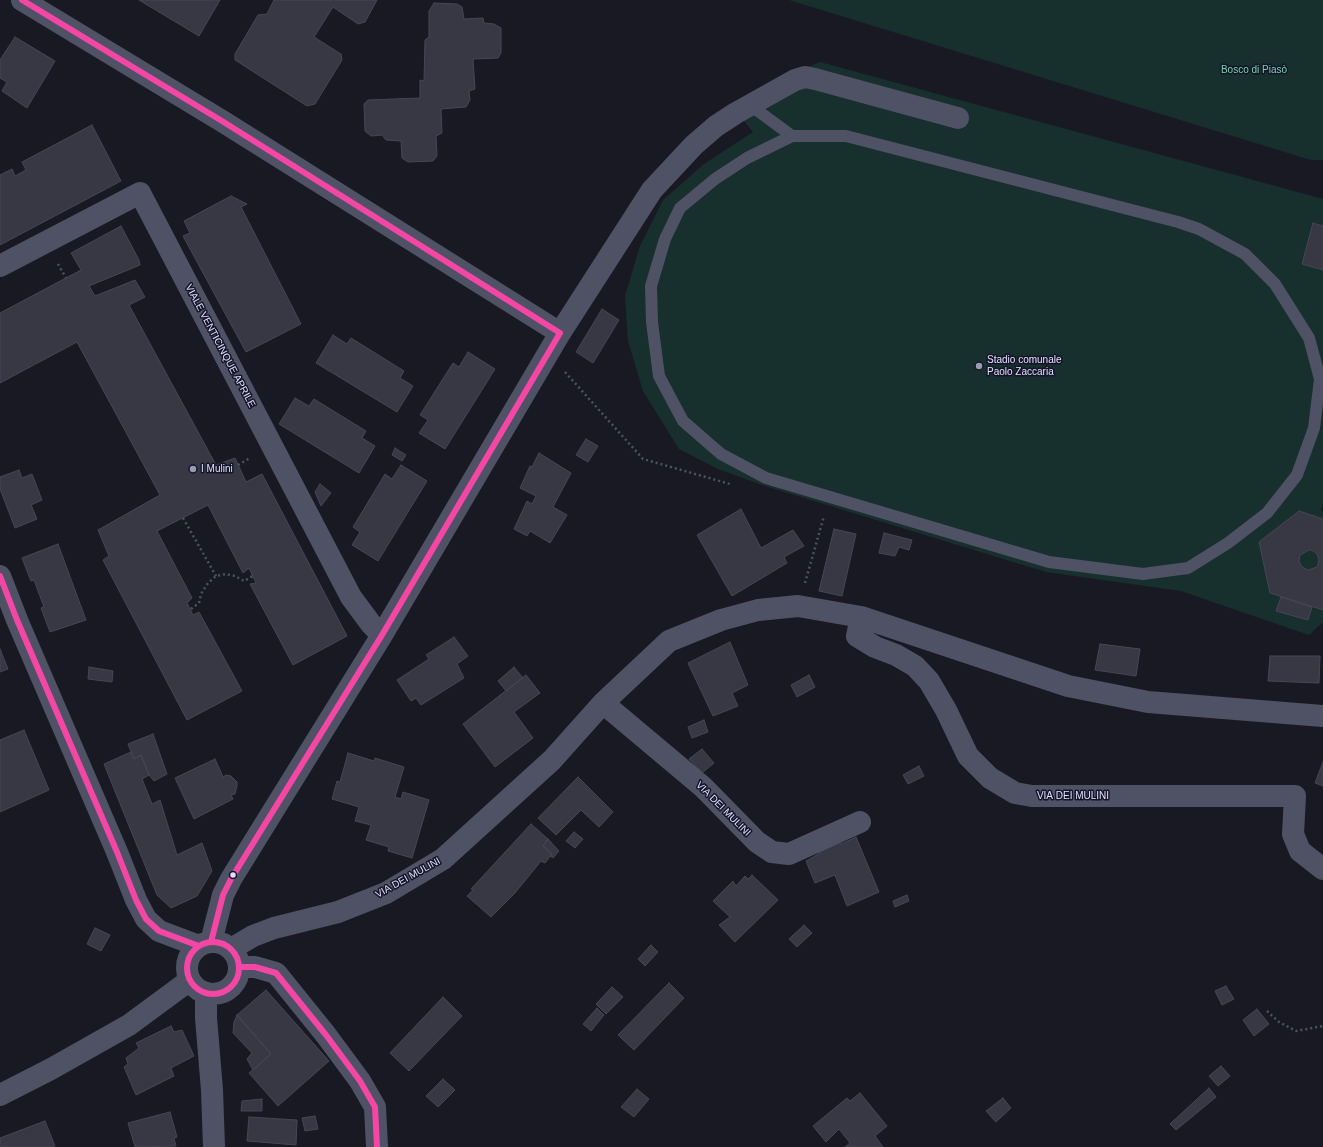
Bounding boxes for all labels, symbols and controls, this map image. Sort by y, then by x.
park label: Bosco di Piasò [1221,64,1287,76]
street label: VIALE VENTICINQUE APRILE [182,282,258,410]
place label: Stadio comunale Paolo Zaccaria [987,354,1061,378]
marker: Stadio comunale Paolo Zaccaria [974,361,984,371]
place label: I Mulini [201,463,233,475]
marker: I Mulini [188,464,198,474]
street label: VIA DEI MULINI [693,779,753,839]
street label: VIA DEI MULINI [1037,790,1109,802]
street label: VIA DEI MULINI [374,855,442,901]
unlabelled marker [228,870,238,880]

